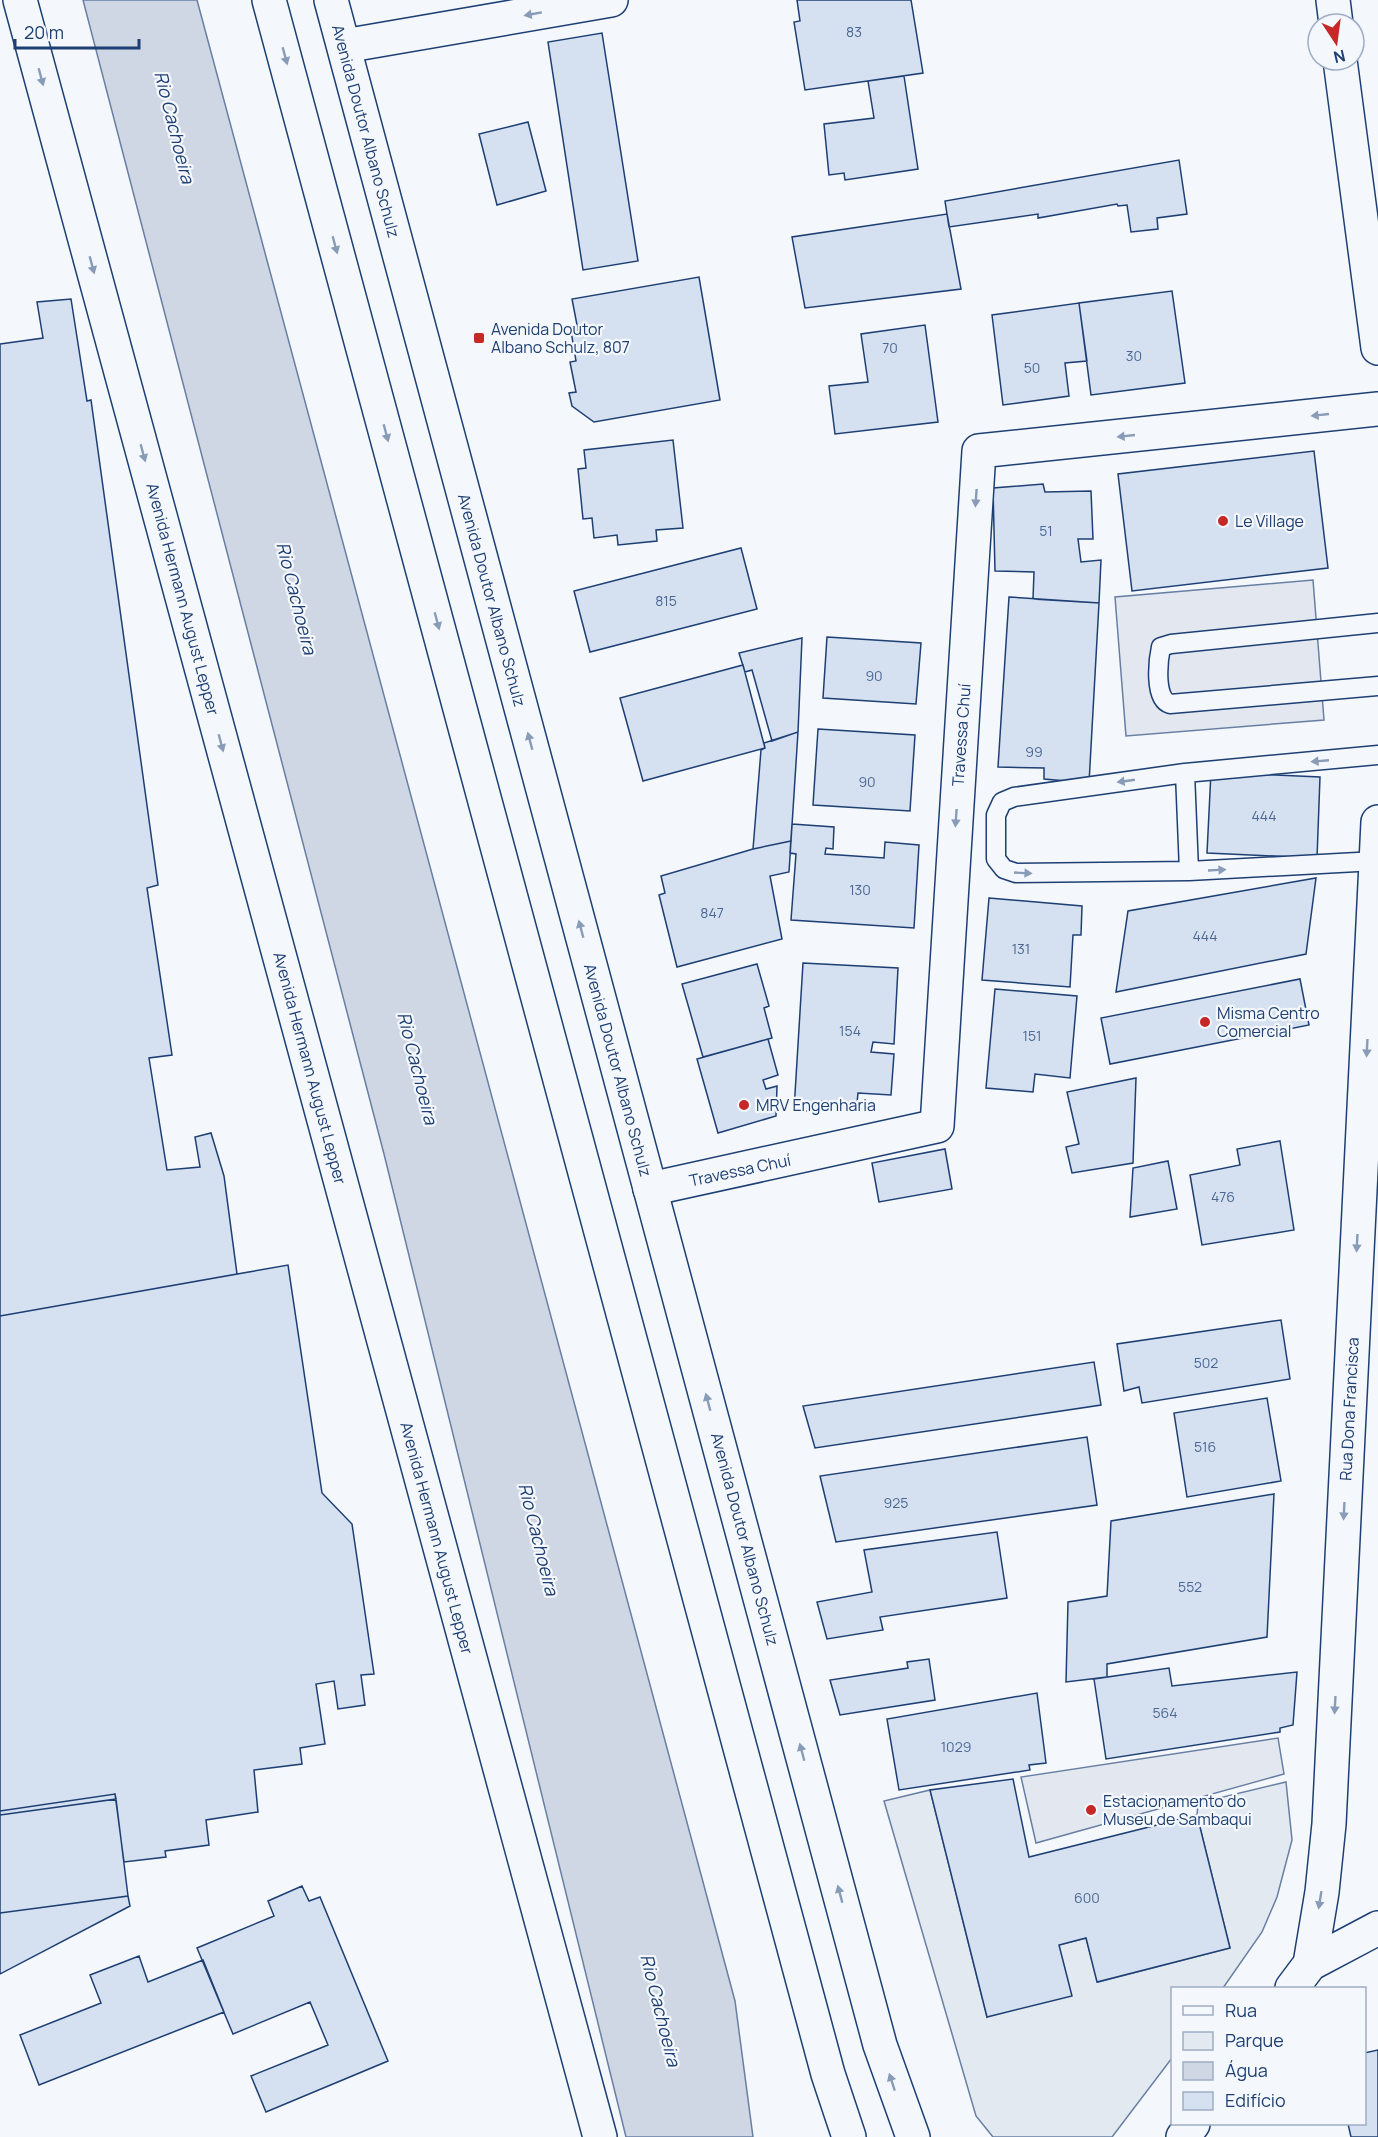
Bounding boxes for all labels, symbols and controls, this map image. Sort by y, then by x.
one-way arrow [523,9,542,18]
scale bar [15,12,140,50]
north arrow [1306,12,1366,72]
text: 20 m [24,20,64,44]
street label: Avenida Doutor Albano Schulz [327,22,405,240]
house number: 83 [846,22,862,41]
text: N [1331,45,1347,69]
one-way arrow [280,47,290,66]
one-way arrow [36,68,46,86]
water label: Rio Cachoeira [149,68,201,187]
one-way arrow [331,236,341,254]
one-way arrow [88,256,97,274]
place label: Avenida Doutor Albano Schulz, 807 [491,318,630,358]
marker: Avenida Doutor Albano Schulz, 807 [472,331,486,345]
house number: 70 [882,338,898,357]
house number: 30 [1126,346,1142,365]
house number: 50 [1024,358,1040,377]
one-way arrow [1310,411,1329,420]
one-way arrow [382,424,391,442]
one-way arrow [1116,431,1135,440]
one-way arrow [139,444,148,462]
street label: Avenida Hermann August Lepper [141,480,225,718]
one-way arrow [971,488,981,507]
street label: Avenida Doutor Albano Schulz [453,491,531,709]
place label: Le Village [1235,510,1304,532]
marker: Le Village [1216,514,1230,528]
house number: 51 [1039,521,1053,540]
water label: Rio Cachoeira [271,539,323,658]
house number: 815 [655,591,677,610]
one-way arrow [433,612,442,630]
house number: 90 [865,666,883,685]
street label: Travessa Chuí [946,683,976,787]
one-way arrow [525,732,534,750]
one-way arrow [217,734,227,752]
house number: 99 [1025,742,1043,761]
one-way arrow [1310,756,1329,766]
house number: 90 [858,772,876,791]
one-way arrow [1116,777,1135,786]
house number: 444 [1251,806,1277,825]
one-way arrow [952,809,961,828]
one-way arrow [1208,865,1227,874]
one-way arrow [1013,868,1032,877]
house number: 130 [849,880,871,899]
house number: 847 [700,903,724,922]
one-way arrow [575,920,585,939]
house number: 444 [1192,926,1218,945]
house number: 131 [1012,939,1030,958]
street label: Avenida Hermann August Lepper [268,949,352,1187]
street label: Avenida Doutor Albano Schulz [579,961,657,1179]
place label: Misma Centro Comercial [1217,1002,1320,1042]
water label: Rio Cachoeira [392,1009,444,1128]
marker: Misma Centro Comercial [1198,1015,1212,1029]
house number: 154 [839,1021,861,1040]
house number: 151 [1022,1026,1042,1045]
one-way arrow [1362,1038,1371,1057]
place label: MRV Engenharia [756,1094,876,1116]
marker: MRV Engenharia [737,1098,751,1112]
street label: Travessa Chuí [687,1148,793,1191]
house number: 476 [1211,1187,1235,1206]
one-way arrow [1353,1233,1362,1252]
street label: Rua Dona Francisca [1334,1337,1364,1481]
house number: 502 [1194,1353,1218,1372]
one-way arrow [702,1393,712,1411]
street label: Avenida Hermann August Lepper [395,1419,479,1657]
street label: Avenida Doutor Albano Schulz [706,1430,784,1648]
house number: 516 [1194,1437,1216,1456]
water label: Rio Cachoeira [513,1480,565,1599]
house number: 925 [884,1493,908,1512]
one-way arrow [1340,1501,1349,1520]
house number: 552 [1178,1577,1202,1596]
one-way arrow [1331,1696,1340,1715]
house number: 564 [1152,1703,1178,1722]
house number: 1029 [941,1737,971,1756]
one-way arrow [797,1743,806,1761]
place label: Estacionamento do Museu de Sambaqui [1103,1790,1252,1830]
marker: Estacionamento do Museu de Sambaqui [1084,1803,1098,1817]
one-way arrow [835,1885,844,1903]
house number: 600 [1074,1888,1100,1907]
one-way arrow [1316,1890,1325,1909]
water label: Rio Cachoeira [635,1951,687,2070]
legend [1171,1987,1366,2125]
text: Rua [1225,1998,1257,2022]
text: Parque [1225,2028,1284,2052]
text: Água [1225,2058,1268,2082]
one-way arrow [887,2073,896,2091]
text: Edifício [1225,2088,1286,2112]

